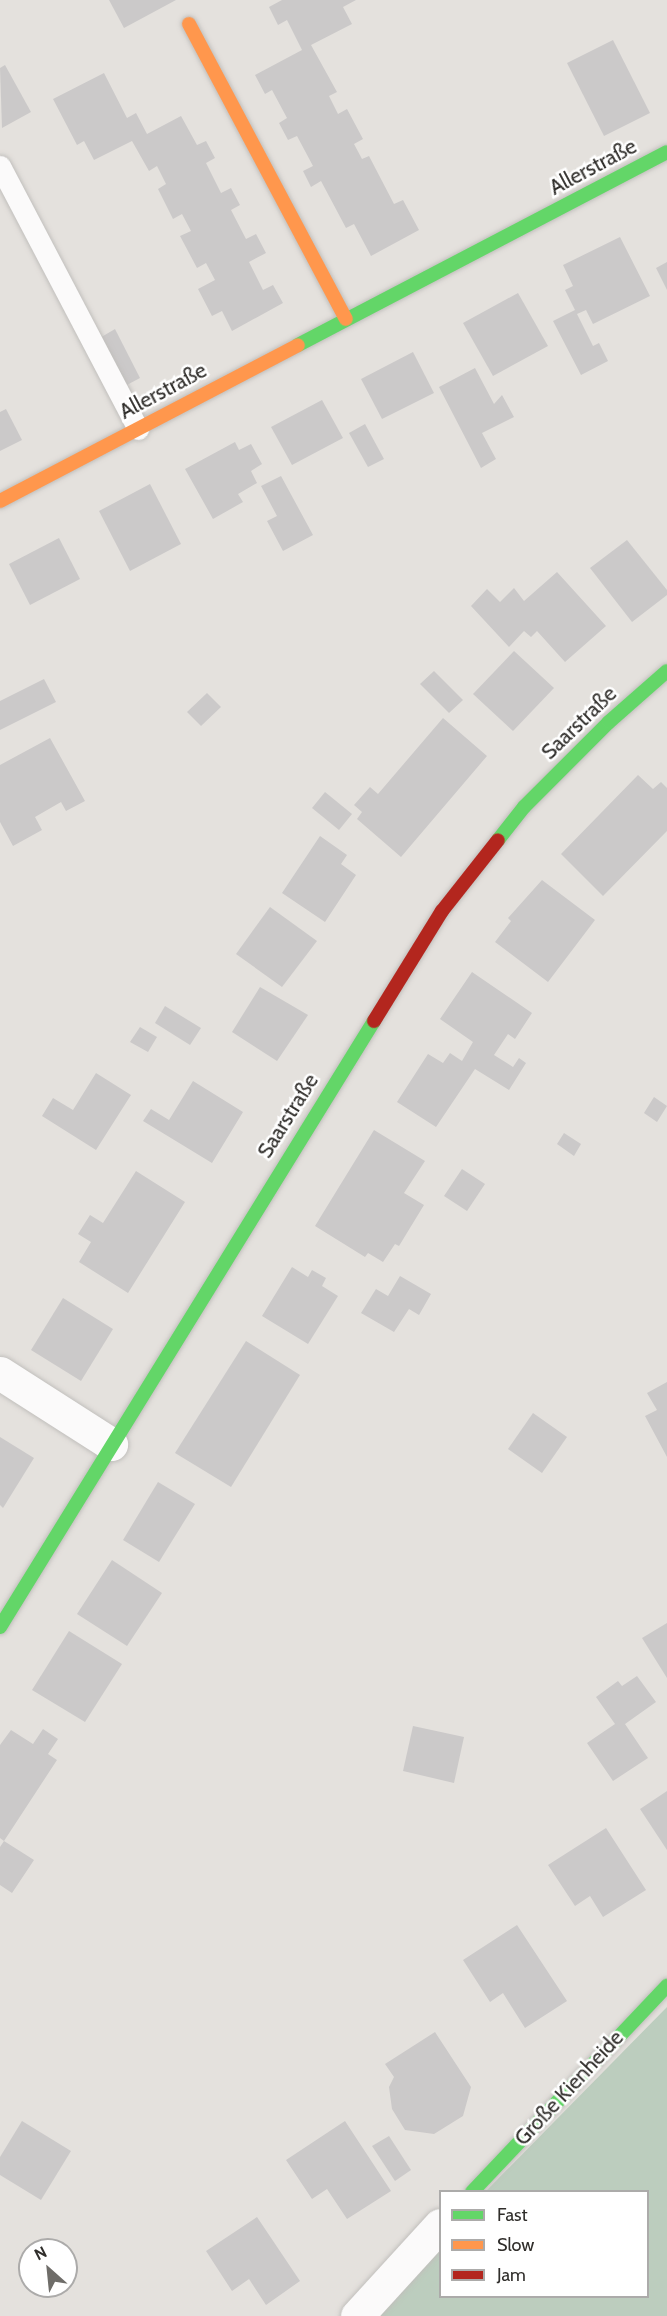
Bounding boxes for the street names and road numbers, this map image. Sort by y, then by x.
street label: Allerstraße [545,134,641,200]
street label: Allerstraße [115,358,211,424]
street label: Saarstraße [536,681,622,765]
street label: Saarstraße [252,1069,324,1163]
street label: Große Kienheide [509,2025,629,2151]

